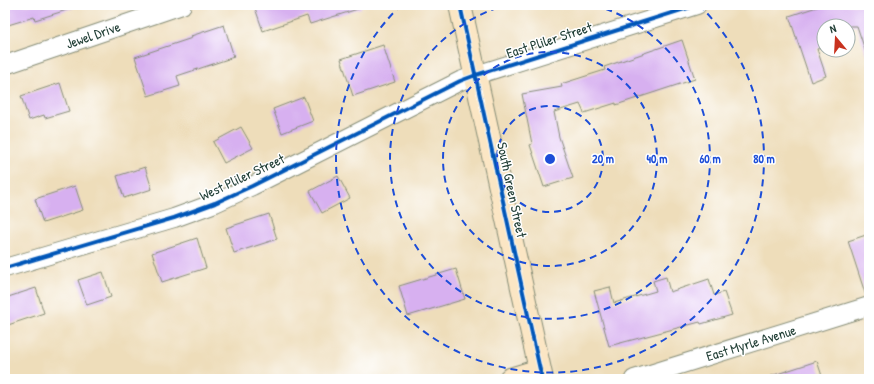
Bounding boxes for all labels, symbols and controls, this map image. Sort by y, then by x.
street label: Jewel Drive [63,16,123,53]
street label: East Pliler Street [503,17,594,62]
north arrow [816,18,856,58]
text: N [828,21,838,36]
street label: South Green Street [493,140,532,239]
street label: West Pliler Street [196,148,288,205]
text: 20 m [592,150,614,167]
text: 40 m [647,150,667,167]
text: 60 m [699,150,721,167]
text: 80 m [753,150,775,167]
centre of rings [543,152,557,166]
street label: East Myrle Avenue [704,320,799,366]

